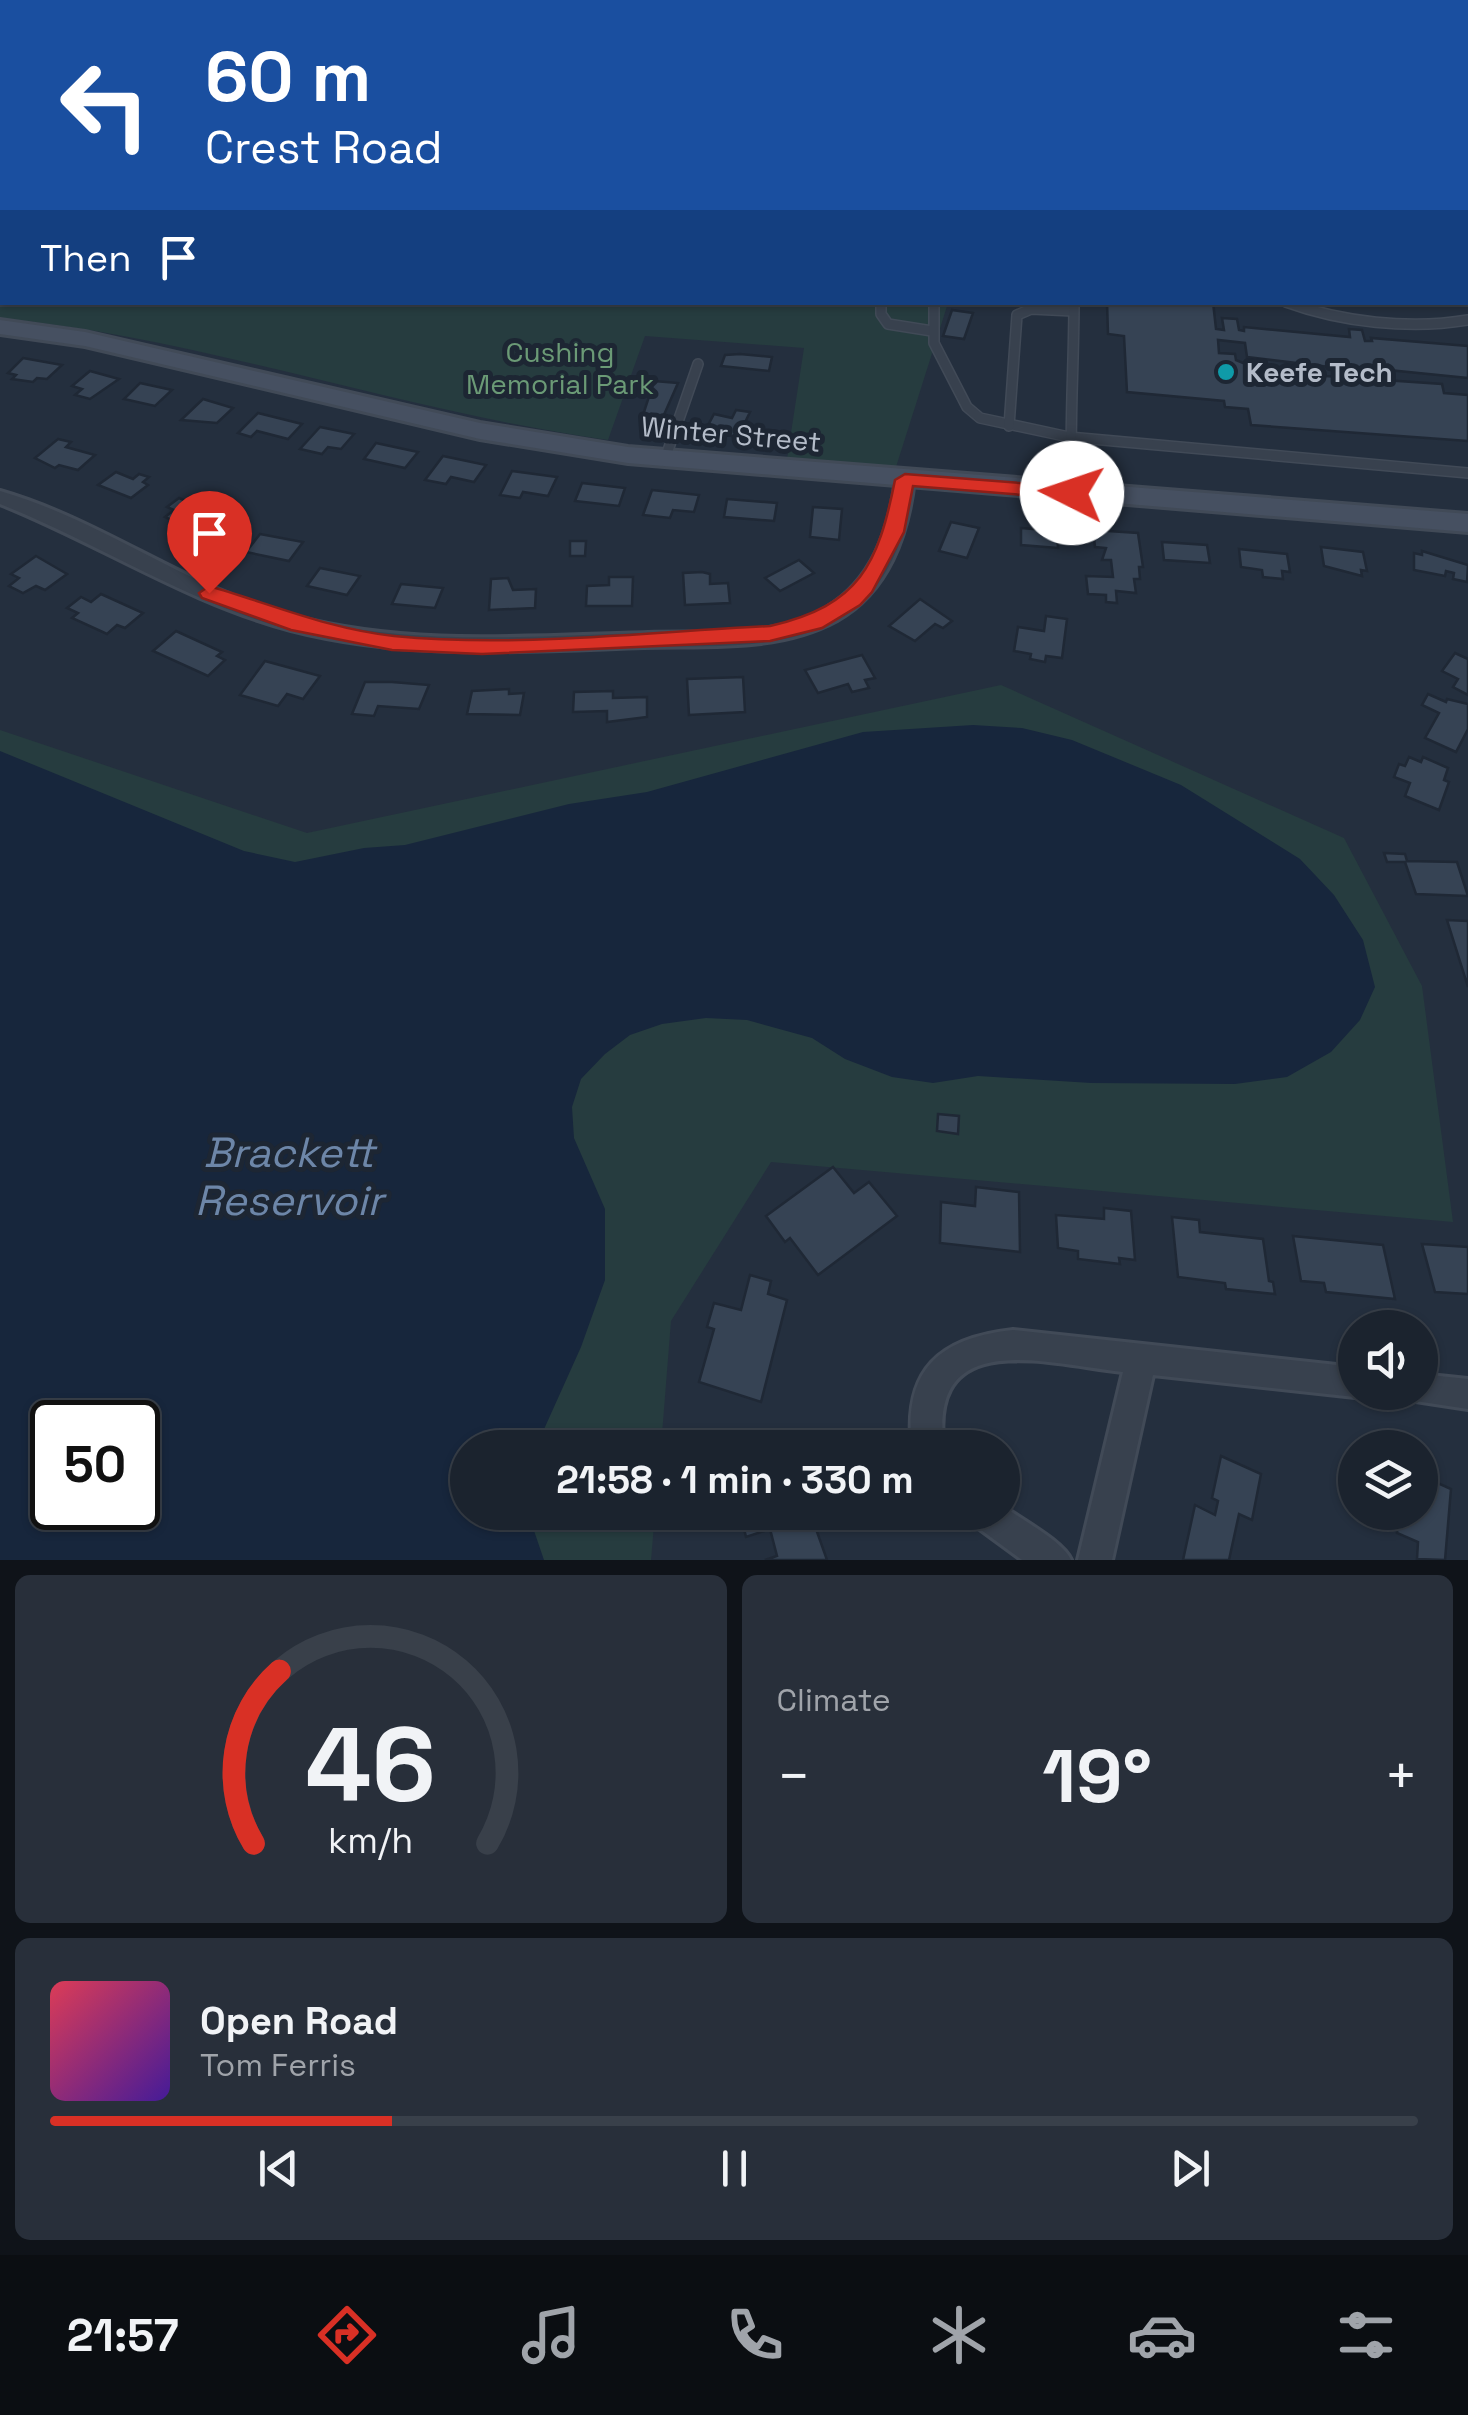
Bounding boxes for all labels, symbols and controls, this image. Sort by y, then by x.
text: 60 m [205,32,371,121]
icon: left [40,40,170,170]
text: Crest Road [205,119,443,176]
icon: arrive [151,230,206,285]
text: Then [40,234,131,282]
park label: Cushing Memorial Park [466,334,654,402]
place label: Keefe Tech [1246,354,1393,390]
marker: Keefe Tech [1215,361,1237,383]
street label: Winter Street [640,408,822,460]
position arrow [1020,441,1124,545]
pin [167,491,252,594]
icon: arrive [182,506,237,561]
water label: Brackett Reservoir [195,1126,387,1227]
map controls [1338,1310,1438,1530]
button: sound [1338,1310,1438,1410]
speed limit sign: 50 [30,1400,160,1530]
button: layers [1338,1430,1438,1530]
text: 21:58 · 1 min · 330 m [556,1456,914,1504]
text: Climate [777,1680,891,1720]
text: 46 [306,1699,436,1831]
text: 19° [1042,1728,1152,1824]
text: − [777,1741,811,1811]
text: + [1384,1741,1418,1811]
text: km/h [328,1818,413,1863]
text: Open Road [200,1997,398,2045]
text: Tom Ferris [200,2045,356,2085]
icon: previous [251,2141,306,2196]
icon: pause [707,2141,762,2196]
icon: next [1163,2141,1218,2196]
icon: directions [312,2300,382,2370]
icon: music [516,2300,586,2370]
icon: phone [720,2300,790,2370]
icon: climate [924,2300,994,2370]
icon: car [1127,2300,1197,2370]
icon: filters [1331,2300,1401,2370]
text: 21:57 [67,2307,179,2364]

